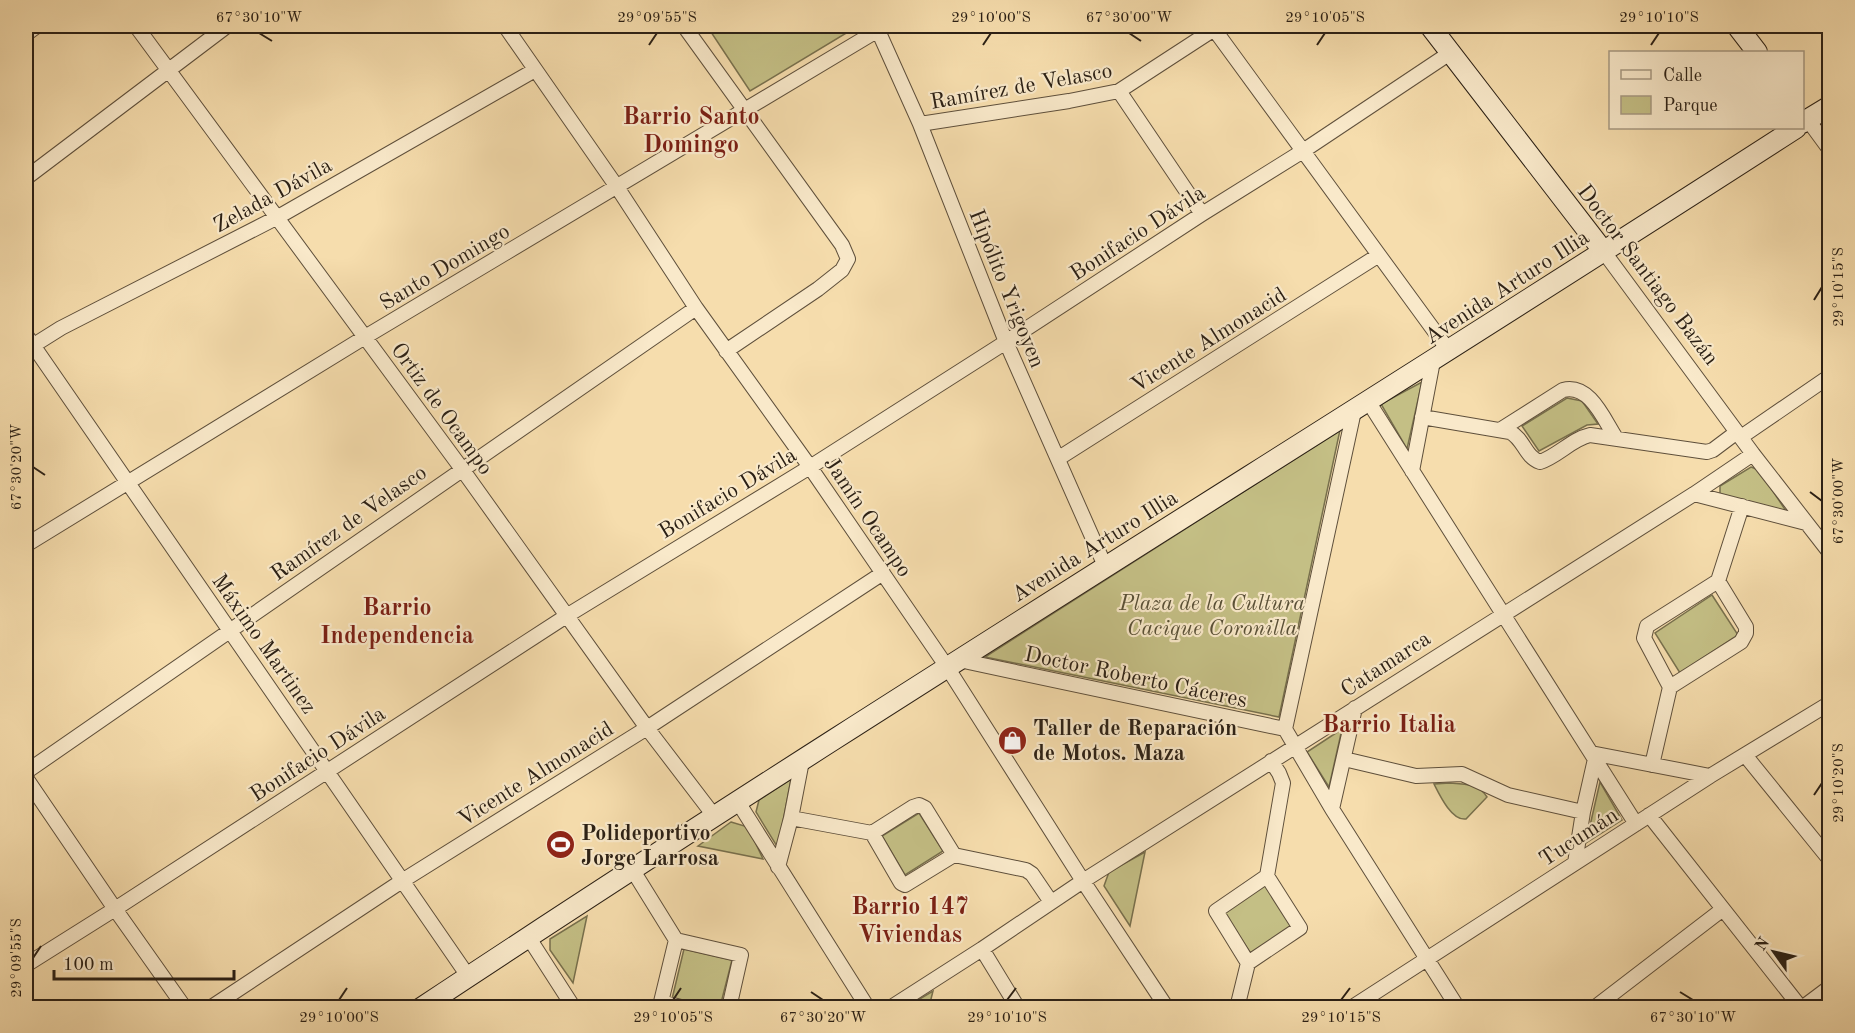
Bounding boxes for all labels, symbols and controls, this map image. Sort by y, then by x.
text: 67°30'10"W [216,11,302,26]
text: 29°09'55"S [617,11,697,26]
text: 29°10'00"S [951,11,1031,26]
text: 67°30'00"W [1086,11,1172,26]
text: 29°10'05"S [1285,11,1365,26]
text: 29°10'10"S [1619,11,1699,26]
legend [1609,51,1804,129]
street label: Ramírez de Velasco [929,60,1114,114]
text: Calle [1663,67,1702,85]
text: Parque [1663,97,1718,115]
district label: Barrio Santo Domingo [622,106,760,158]
street label: Zelada Dávila [210,154,336,237]
street label: Doctor Santiago Bazán [1572,181,1722,370]
street label: Bonifacio Dávila [1067,182,1210,285]
street label: Hipólito Yrigoyen [964,206,1048,371]
street label: Santo Domingo [376,220,514,315]
street label: Avenida Arturo Illia [1421,226,1593,349]
text: 29°10'15"S [1832,247,1847,327]
street label: Vicente Almonacid [1128,284,1291,397]
street label: Ortiz de Ocampo [386,339,497,479]
text: 67°30'20"W [10,424,25,510]
street label: Bonifacio Dávila [655,444,801,543]
street label: Jamín Ocampo [819,453,916,581]
text: 67°30'00"W [1832,458,1847,544]
street label: Ramírez de Velasco [267,462,431,586]
street label: Avenida Arturo Illia [1008,487,1182,607]
street label: Máximo Martinez [207,570,320,718]
park label: Plaza de la Cultura Cacique Coronilla [1118,593,1305,640]
district label: Barrio Independencia [320,597,474,649]
street label: Catamarca [1337,628,1435,702]
street label: Doctor Roberto Cáceres [1022,644,1249,712]
street label: Bonifacio Dávila [247,703,390,806]
district label: Barrio Italia [1322,714,1456,738]
street label: Vicente Almonacid [455,718,618,831]
place label: Taller de Reparación de Motos. Maza [1033,718,1237,765]
shop icon: Taller de Reparación de Motos. Maza [996,724,1028,756]
text: 29°10'20"S [1832,743,1847,823]
street label: Tucumán [1536,804,1623,871]
place label: Polideportivo Jorge Larrosa [581,823,719,870]
sports icon: Polideportivo Jorge Larrosa [544,829,576,861]
district label: Barrio 147 Viviendas [851,896,969,948]
text: 29°09'55"S [10,918,25,998]
north arrow [1744,922,1804,982]
text: N [1753,935,1774,954]
scale bar [54,943,234,981]
text: 100 m [63,956,114,974]
text: 29°10'00"S [299,1011,379,1026]
text: 29°10'05"S [633,1011,713,1026]
text: 67°30'20"W [780,1011,866,1026]
text: 29°10'10"S [967,1011,1047,1026]
text: 29°10'15"S [1301,1011,1381,1026]
text: 67°30'10"W [1650,1011,1736,1026]

